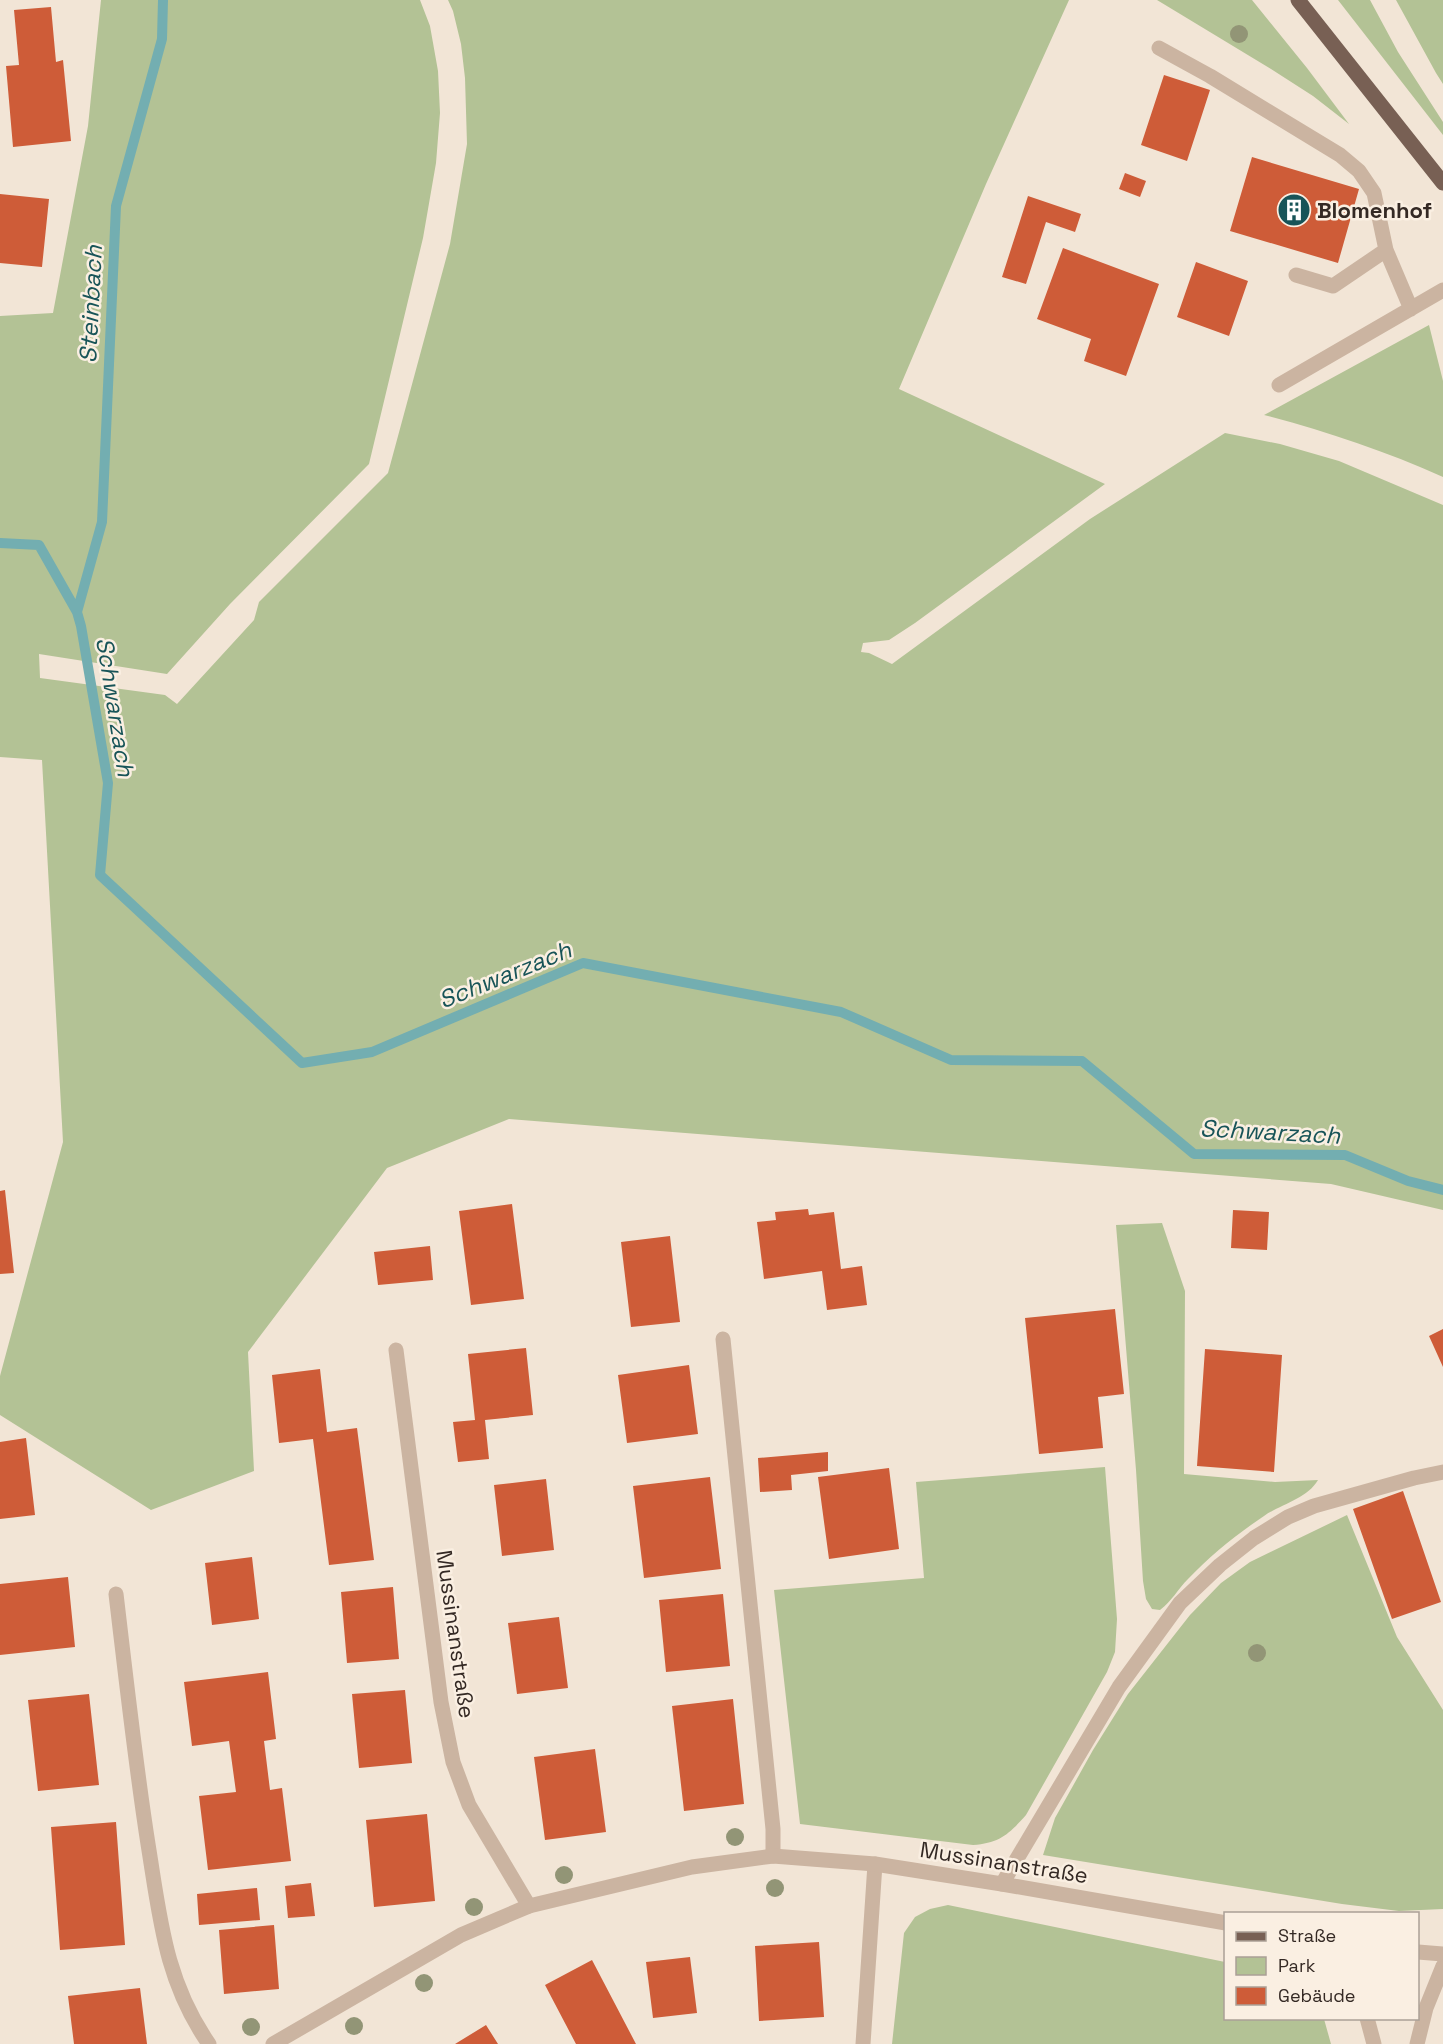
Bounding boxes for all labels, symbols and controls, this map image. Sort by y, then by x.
building icon: Blomenhof [1276,192,1312,228]
place label: Blomenhof [1317,196,1432,224]
water label: Steinbach [72,243,109,364]
water label: Schwarzach [89,635,142,780]
water label: Schwarzach [434,933,577,1015]
water label: Schwarzach [1199,1112,1342,1151]
street label: Mussinanstraße [430,1548,482,1720]
street label: Mussinanstraße [918,1835,1090,1889]
legend [1224,1912,1419,2020]
text: Straße [1278,1924,1336,1947]
text: Park [1278,1954,1316,1977]
text: Gebäude [1278,1984,1356,2007]

